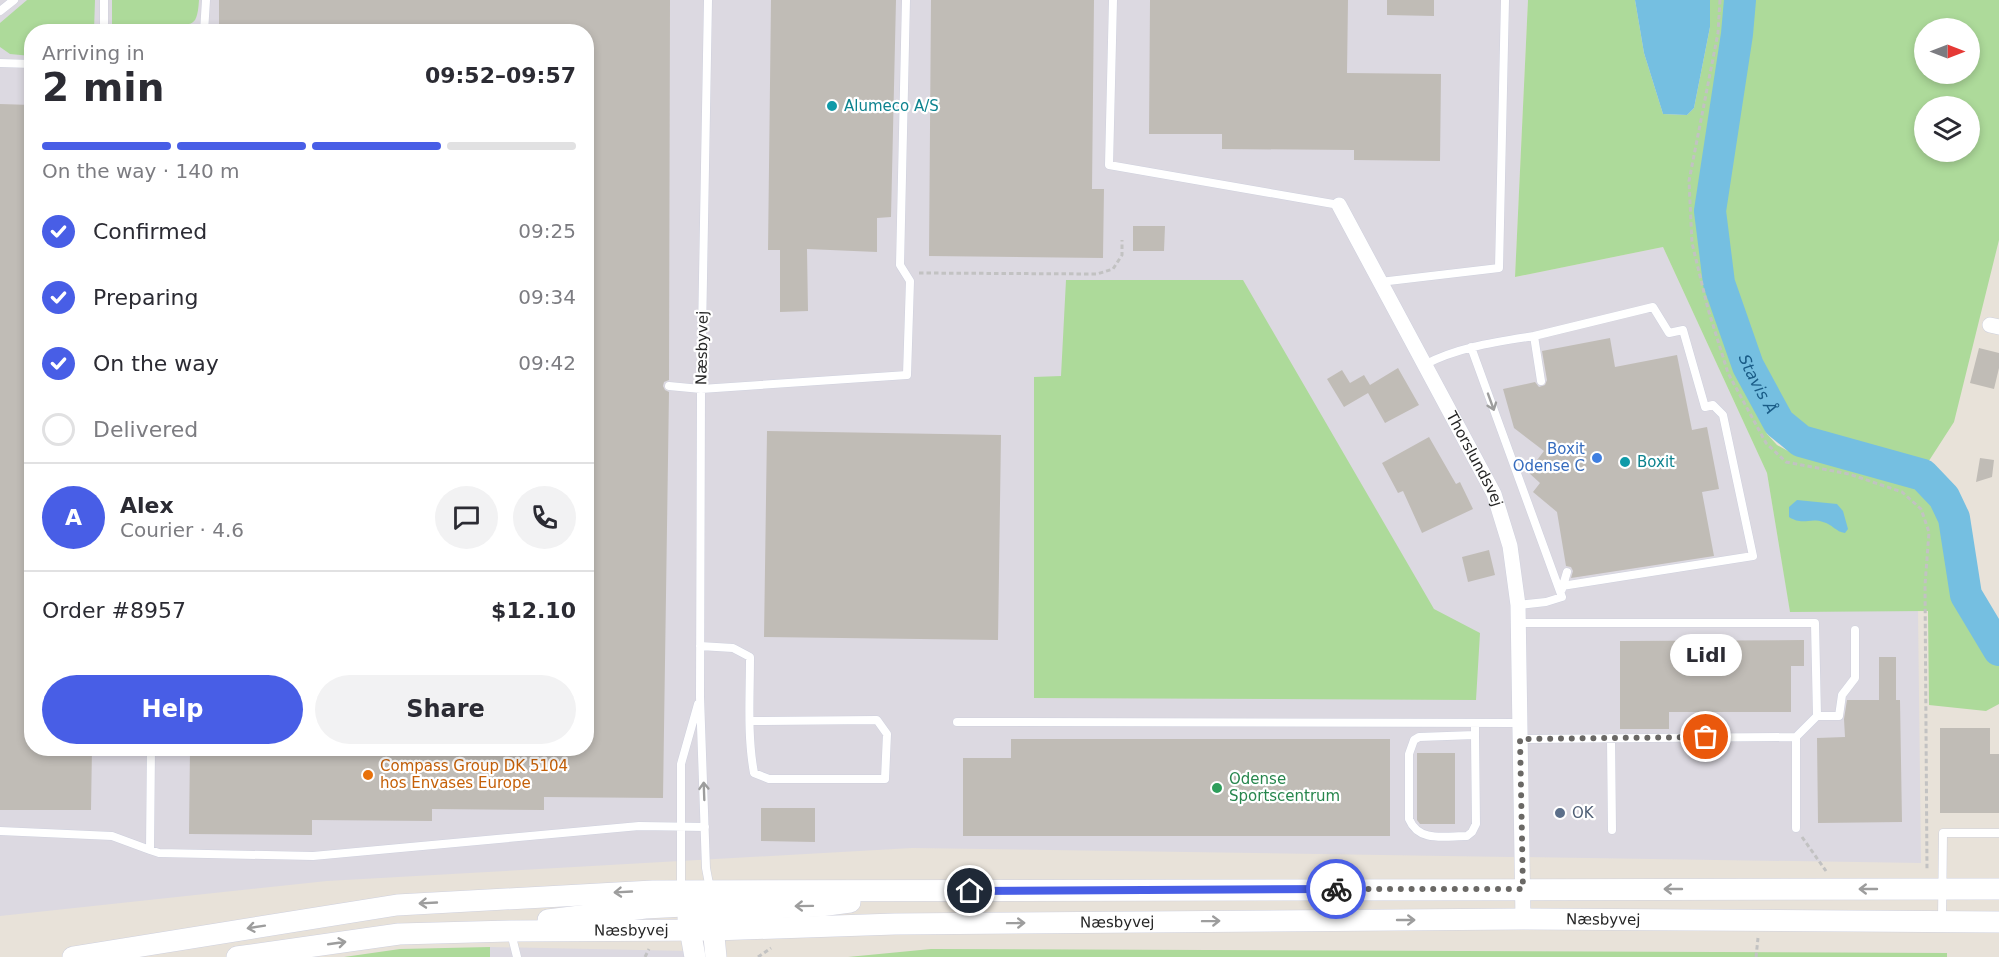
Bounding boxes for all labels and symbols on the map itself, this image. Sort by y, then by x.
north arrow [1914,18,1980,84]
place label: Alumeco A/S [844,97,939,115]
marker: Alumeco A/S [825,99,839,113]
street label: Næsbyvej [692,311,712,385]
water label: Stavis Å [1735,352,1781,417]
one-way arrow [1486,392,1497,411]
street label: Thorslundsvej [1442,408,1506,509]
place label: Boxit Odense C [1513,440,1585,475]
marker: Boxit Odense C [1590,451,1604,465]
place label: Boxit [1637,453,1675,471]
marker: Boxit [1618,455,1632,469]
callout: Lidl [1670,635,1742,677]
pin [1680,711,1731,762]
place label: Compass Group DK 5104 hos Envases Europe [380,757,568,792]
marker: Compass Group DK 5104 hos Envases Europe [361,768,375,782]
place label: Odense Sportscentrum [1229,770,1340,805]
marker: Odense Sportscentrum [1210,781,1224,795]
one-way arrow [698,782,709,801]
place label: OK [1572,804,1595,822]
marker: OK [1553,806,1567,820]
courier [1306,859,1366,919]
pin [944,865,995,916]
one-way arrow [1664,883,1684,895]
one-way arrow [1859,883,1879,895]
one-way arrow [613,887,633,898]
one-way arrow [419,897,438,908]
one-way arrow [795,901,815,912]
street label: Næsbyvej [1566,910,1641,929]
street label: Næsbyvej [1080,913,1155,932]
one-way arrow [1396,914,1416,926]
one-way arrow [1201,915,1221,927]
one-way arrow [1006,917,1026,929]
one-way arrow [247,921,266,932]
street label: Næsbyvej [594,921,669,940]
one-way arrow [326,937,346,948]

